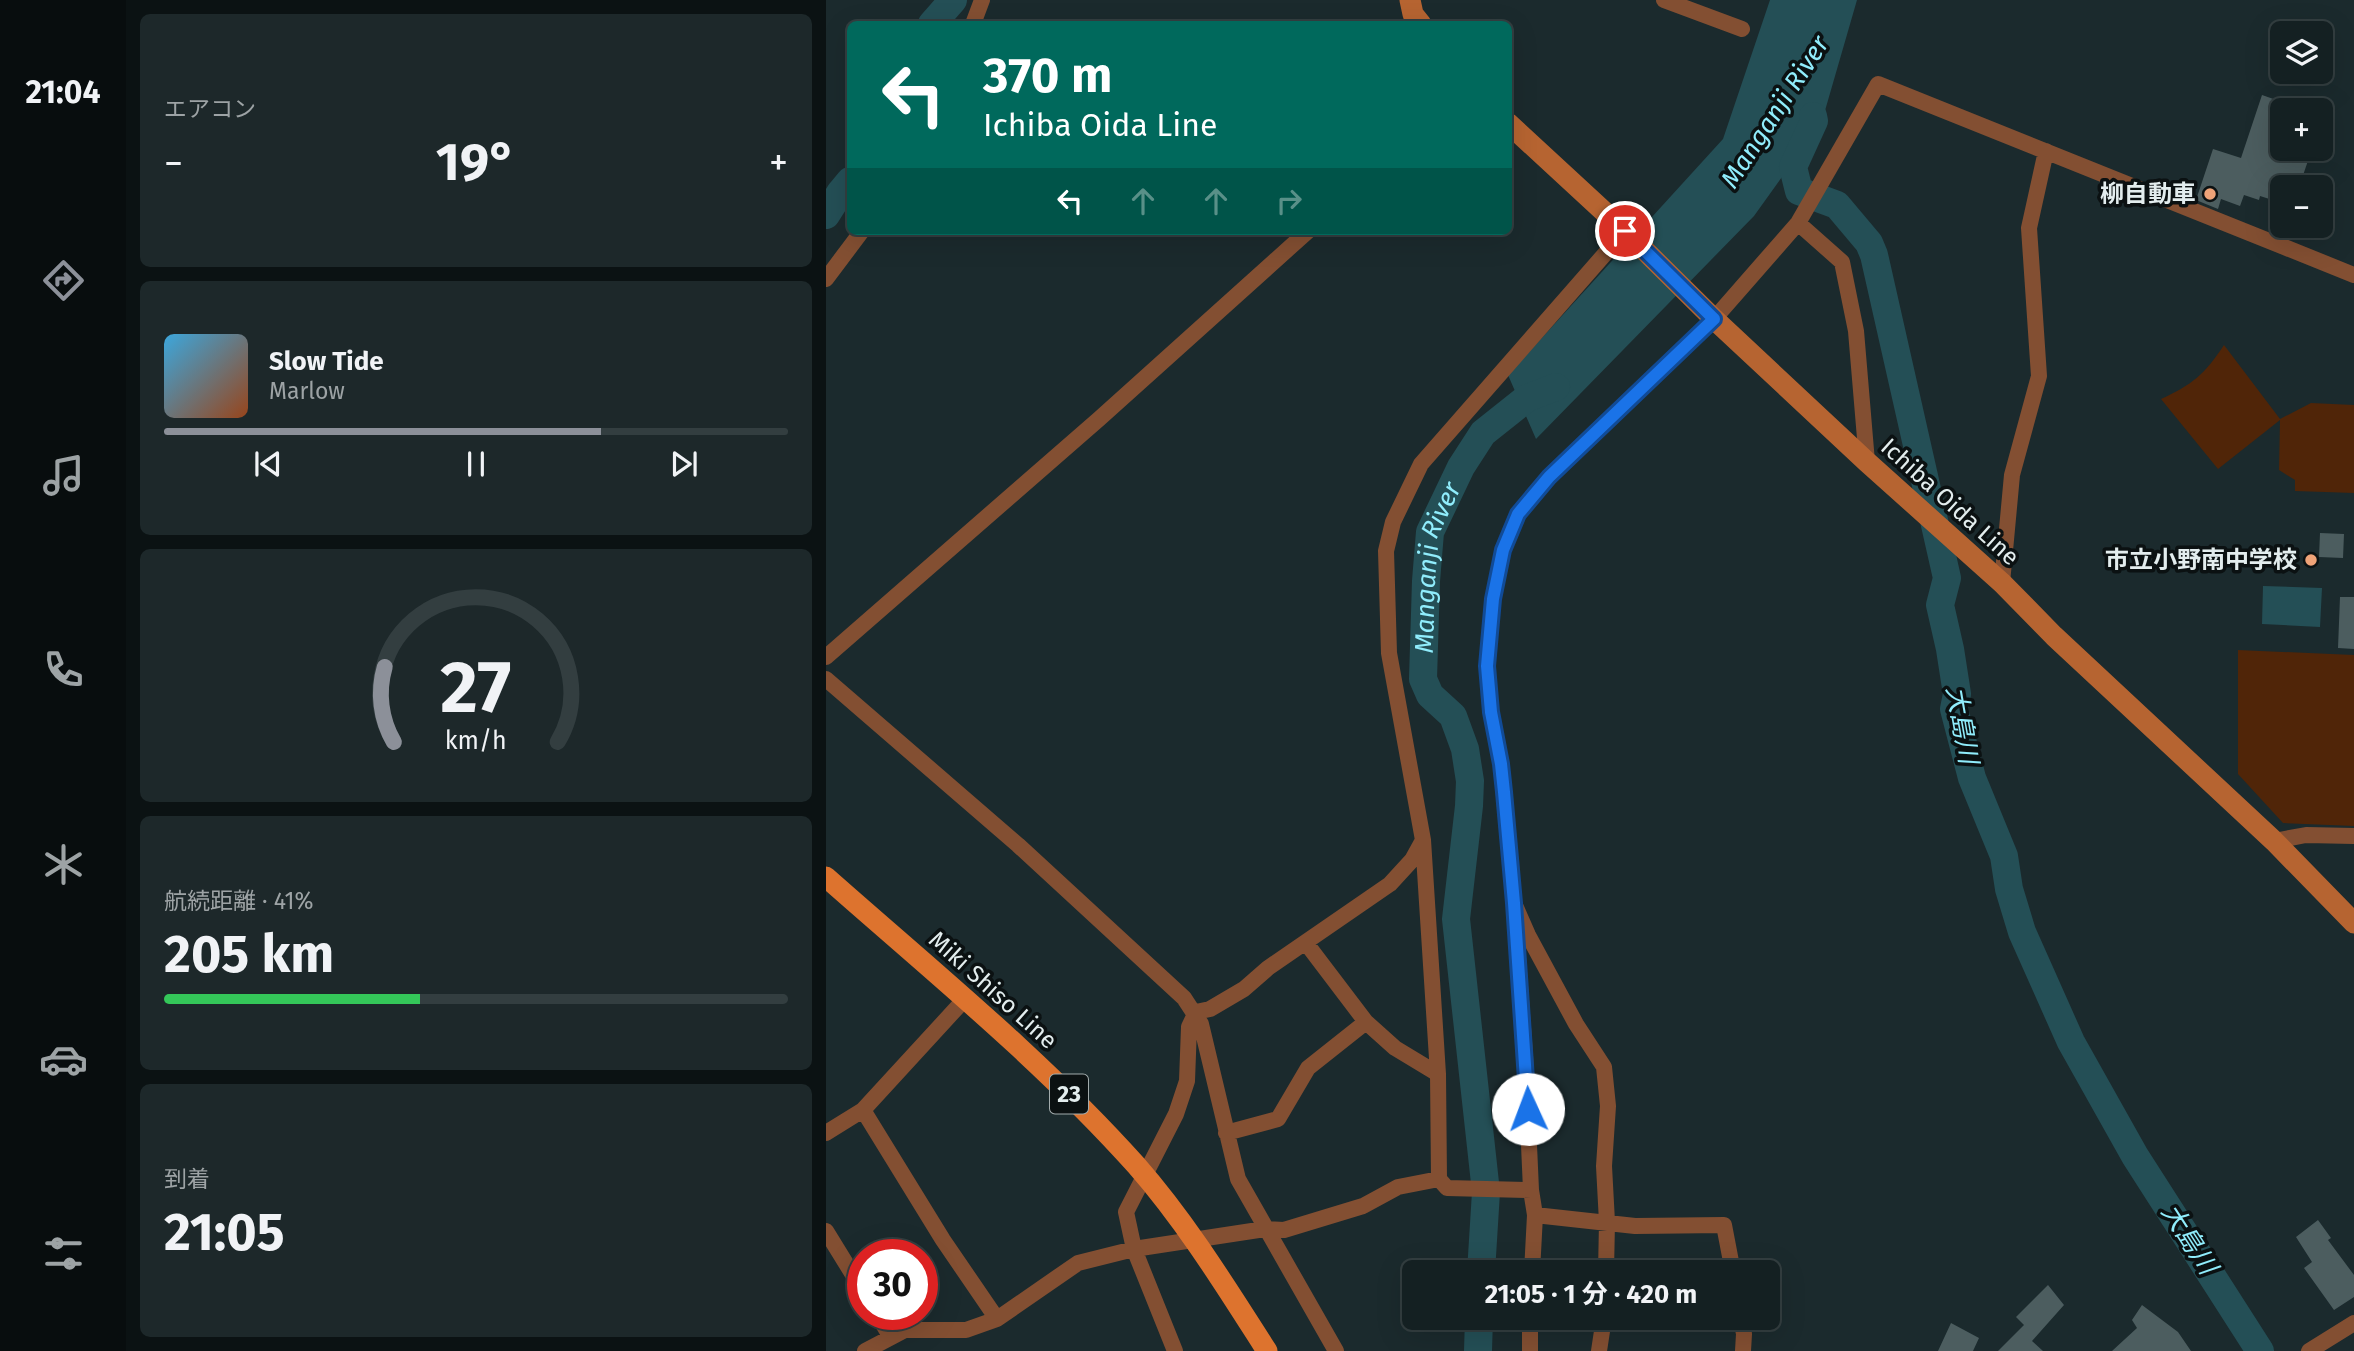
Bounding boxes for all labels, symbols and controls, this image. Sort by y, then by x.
map controls [2270,21,2333,238]
button: layers [2270,21,2333,84]
water label: Manganji River [1714,29,1836,194]
text: 370 m [983,46,1112,105]
icon: left [868,49,959,140]
text: 21:04 [25,73,101,111]
text: エアコン [164,95,256,123]
button: + [2270,98,2333,161]
text: Ichiba Oida Line [983,106,1217,144]
text: 19° [436,131,516,194]
text: − [164,140,183,186]
text: + [769,140,788,186]
button: − [2270,175,2333,238]
place label: 柳自動車 [2100,180,2196,208]
icon: left [1051,182,1089,220]
icon: ahead [1124,182,1162,220]
icon: ahead [1197,182,1235,220]
icon: right [1270,182,1308,220]
marker: 柳自動車 [2202,186,2218,202]
pin [1595,201,1655,261]
icon: arrive [1606,212,1644,250]
icon: directions [39,256,88,305]
text: Slow Tide [269,346,384,377]
text: Marlow [269,377,345,405]
street label: Ichiba Oida Line [1875,433,2025,571]
icon: previous [249,445,287,483]
icon: pause [457,445,495,483]
icon: next [665,445,703,483]
icon: music [39,451,88,500]
water label: Manganji River [1408,476,1468,654]
place label: 市立小野南中学校 [2105,546,2297,574]
marker: 市立小野南中学校 [2303,552,2319,568]
text: 27 [441,644,511,731]
icon: phone [39,645,88,694]
water label: 大島川 [1940,684,1985,769]
text: km/h [445,725,507,755]
icon: climate [39,840,88,889]
text: 航続距離 · 41% [164,887,314,915]
text: 205 km [164,923,334,986]
street label: Miki Shiso Line [923,925,1063,1055]
icon: car [39,1035,88,1084]
position arrow [1491,1072,1565,1146]
road number: 23 [1050,1074,1088,1114]
text: 到着 [164,1165,210,1193]
water label: 大島川 [2155,1198,2225,1283]
text: 21:05 [164,1201,285,1264]
icon: filters [39,1229,88,1278]
speed limit sign: 30 [847,1239,938,1330]
text: 21:05 · 1 分 · 420 m [1485,1279,1697,1310]

